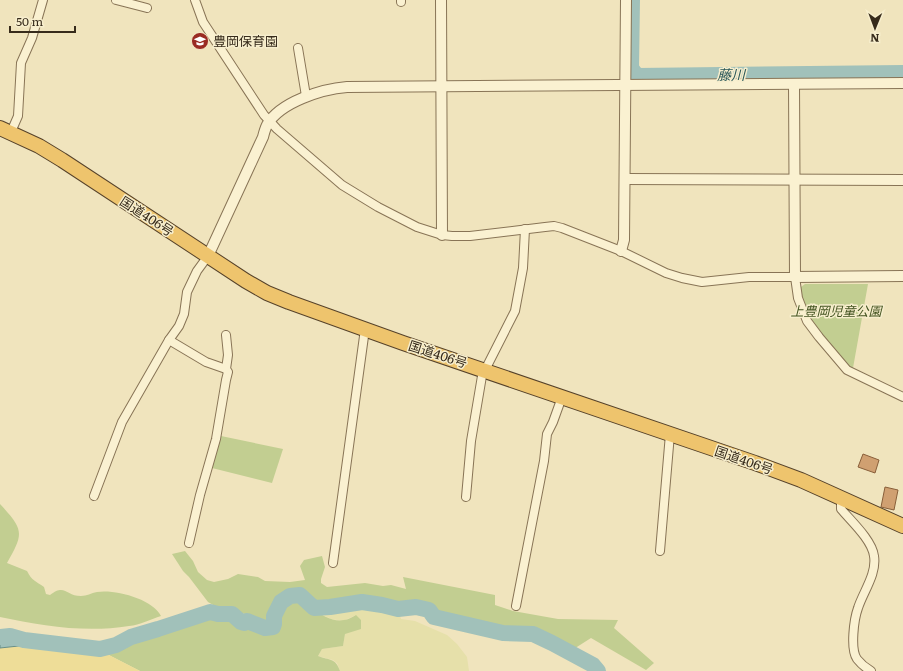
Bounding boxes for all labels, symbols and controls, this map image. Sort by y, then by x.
scale bar [10,8,75,34]
north arrow [855,8,895,48]
text: 50 m [16,12,43,30]
school or university icon: 豊岡保育園 [190,31,210,51]
place label: 豊岡保育園 [213,31,278,50]
text: N [870,31,880,47]
water label: 藤川 [717,64,747,84]
street label: 国道406号 [117,191,178,240]
park label: 上豊岡児童公園 [790,301,883,320]
street label: 国道406号 [406,335,470,372]
street label: 国道406号 [712,441,776,478]

